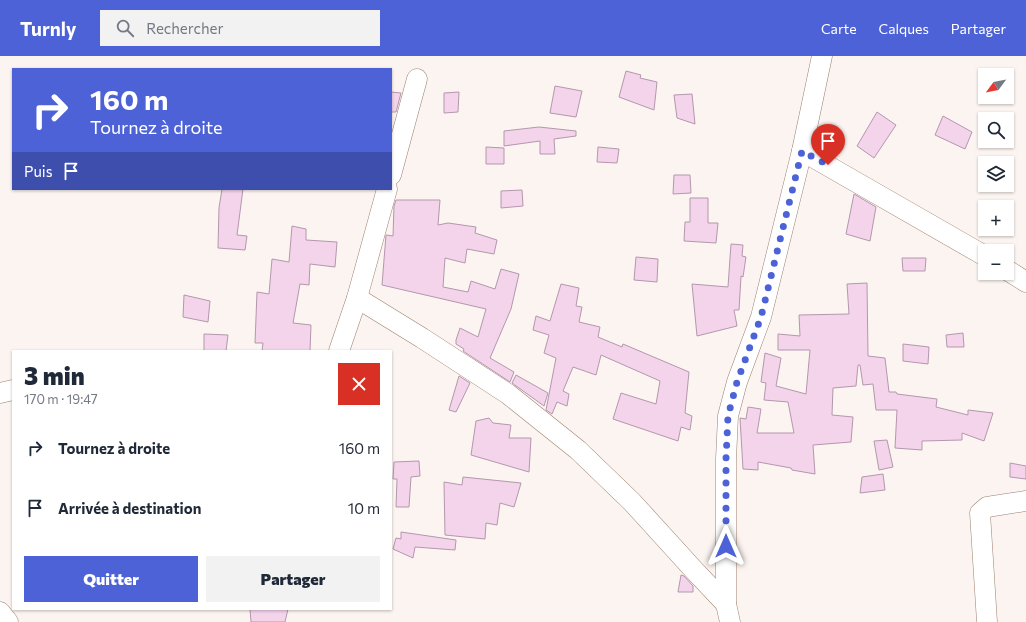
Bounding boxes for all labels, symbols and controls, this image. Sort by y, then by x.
search box [100,10,380,46]
text: Turnly [20,17,76,40]
icon: search [114,17,136,39]
text: Rechercher [146,19,223,37]
text: Carte [821,20,857,37]
text: Calques [879,20,929,37]
text: Partager [951,20,1006,37]
north arrow [978,68,1014,104]
map controls [978,68,1014,280]
text: 160 m [90,82,168,116]
icon: right [24,84,76,136]
button: search [978,112,1014,148]
text: Tournez à droite [90,116,223,138]
pin [811,124,845,165]
icon: arrive [817,130,839,152]
button: layers [978,156,1014,192]
icon: arrive [60,160,82,182]
text: Puis [24,162,52,180]
button: + [978,200,1014,236]
button: − [978,244,1014,280]
text: 3 min [24,361,85,390]
button: close [338,363,380,405]
text: 170 m · 19:47 [24,391,98,407]
icon: right [24,437,46,459]
text: Tournez à droite [58,439,170,457]
text: 160 m [339,439,380,457]
icon: arrive [24,497,46,519]
text: Arrivée à destination [58,499,201,517]
text: 10 m [348,499,380,517]
position arrow [705,525,747,567]
button: Quitter [24,556,198,602]
button: Partager [206,556,380,602]

